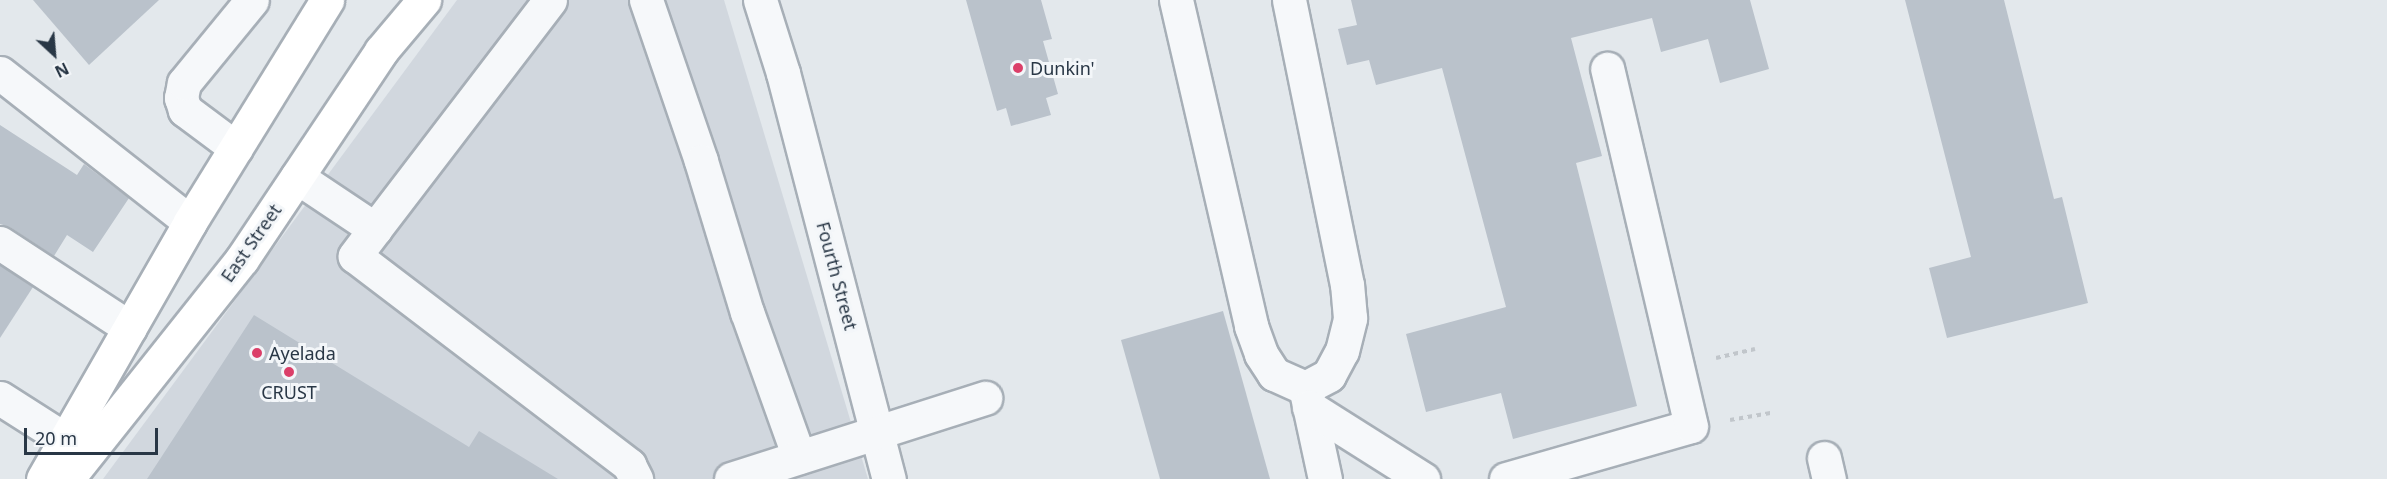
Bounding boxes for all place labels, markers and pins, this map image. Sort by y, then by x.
place label: Dunkin' [1030,57,1095,79]
marker: Dunkin' [1011,61,1025,75]
place label: Ayelada [269,342,336,364]
marker: Ayelada [250,346,264,360]
marker: CRUST [282,365,296,379]
place label: CRUST [261,381,317,403]

